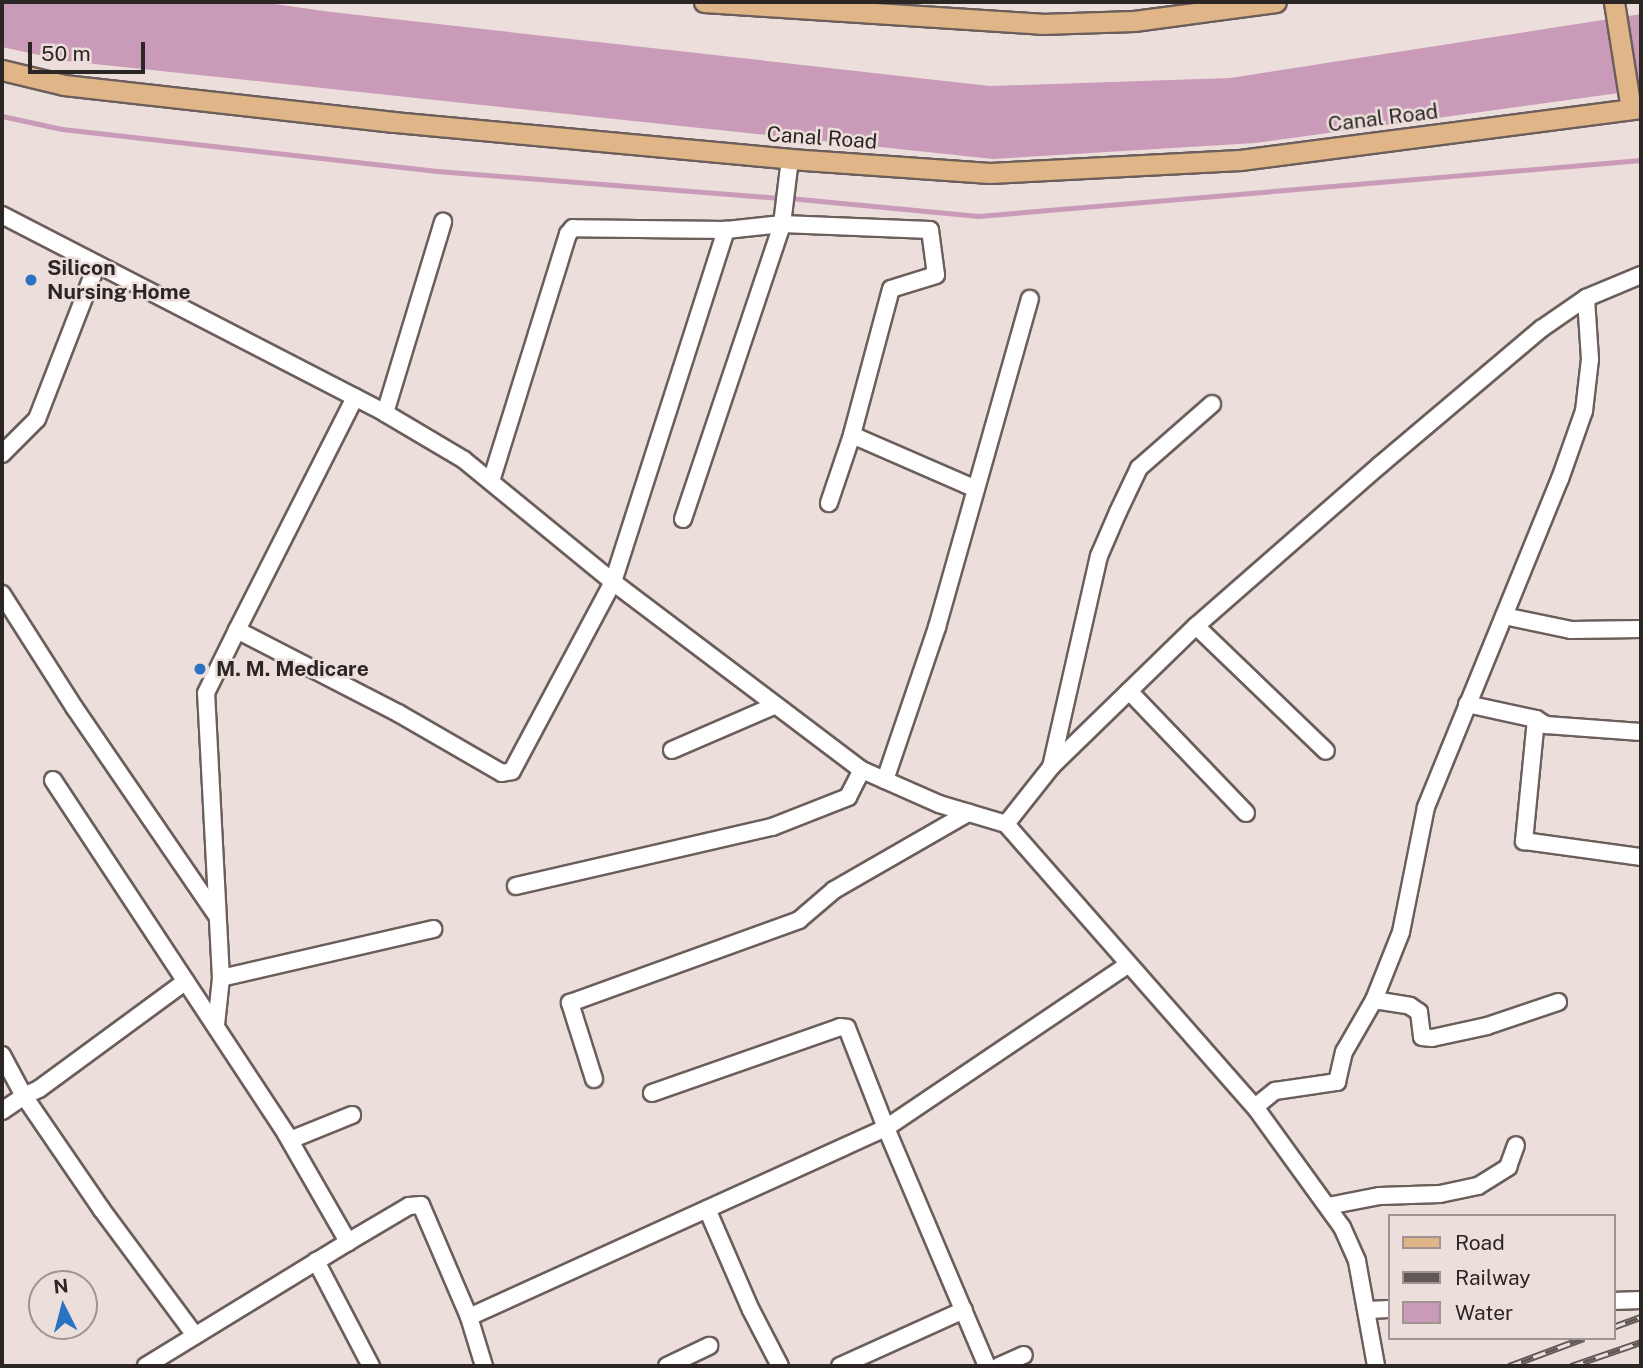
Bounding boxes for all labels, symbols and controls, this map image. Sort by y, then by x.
scale bar [32,28,149,72]
text: 50 m [41,41,91,66]
street label: Canal Road [1326,99,1440,137]
street label: Canal Road [766,122,878,154]
place label: Silicon Nursing Home [47,255,191,305]
marker: Silicon Nursing Home [21,270,41,290]
place label: M. M. Medicare [216,656,369,682]
marker: M. M. Medicare [190,659,210,679]
legend [1388,1214,1615,1340]
text: Road [1455,1230,1505,1255]
text: Railway [1455,1265,1531,1290]
north arrow [28,1270,98,1340]
text: N [52,1274,70,1298]
text: Water [1455,1300,1513,1325]

